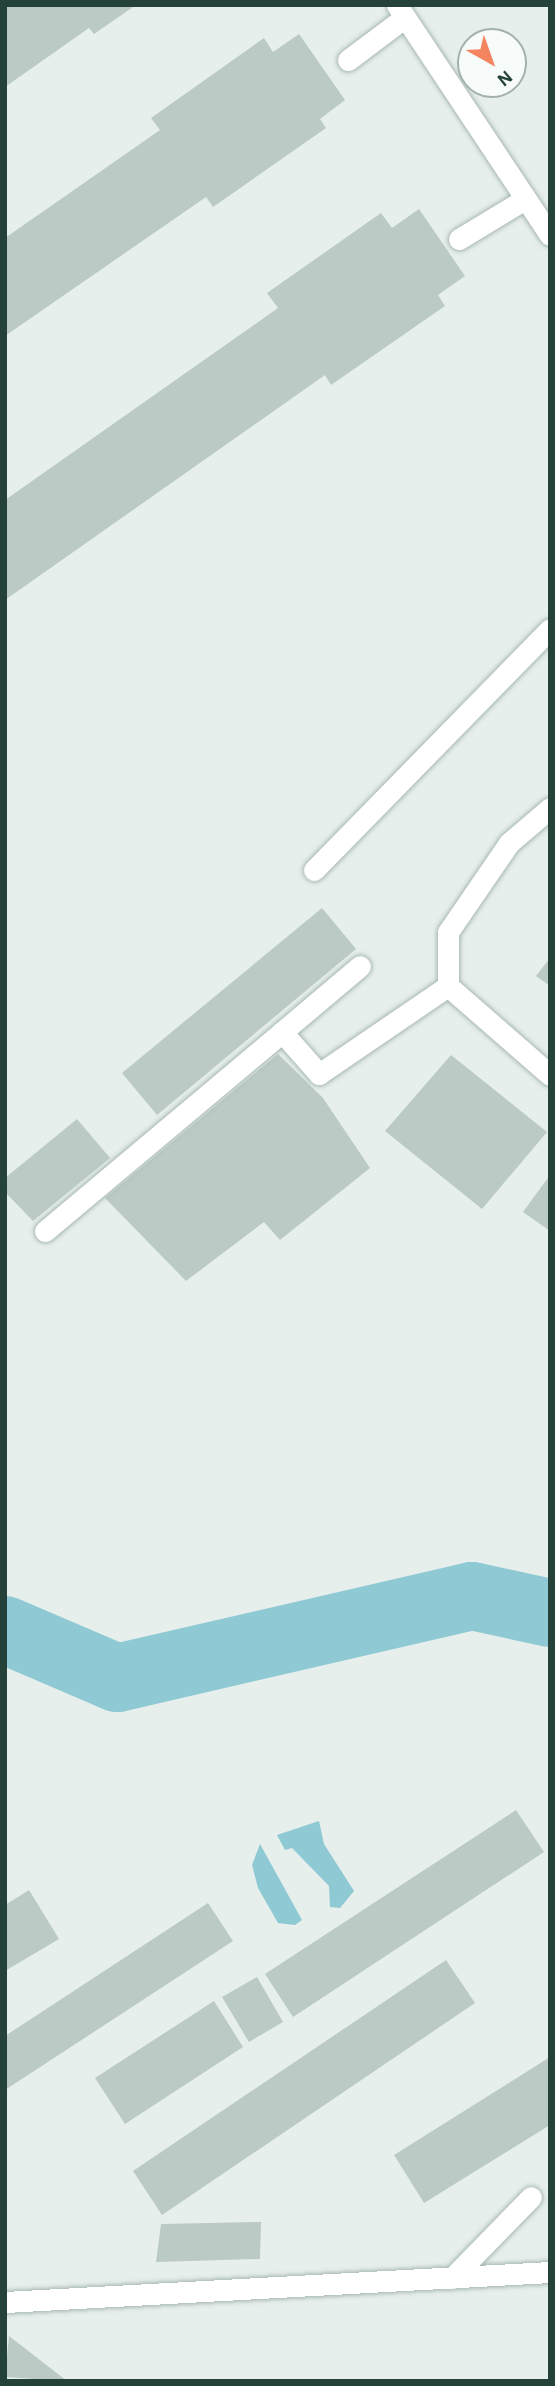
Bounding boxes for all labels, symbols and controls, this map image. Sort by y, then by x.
north arrow [457,28,527,98]
text: N [493,66,516,89]

